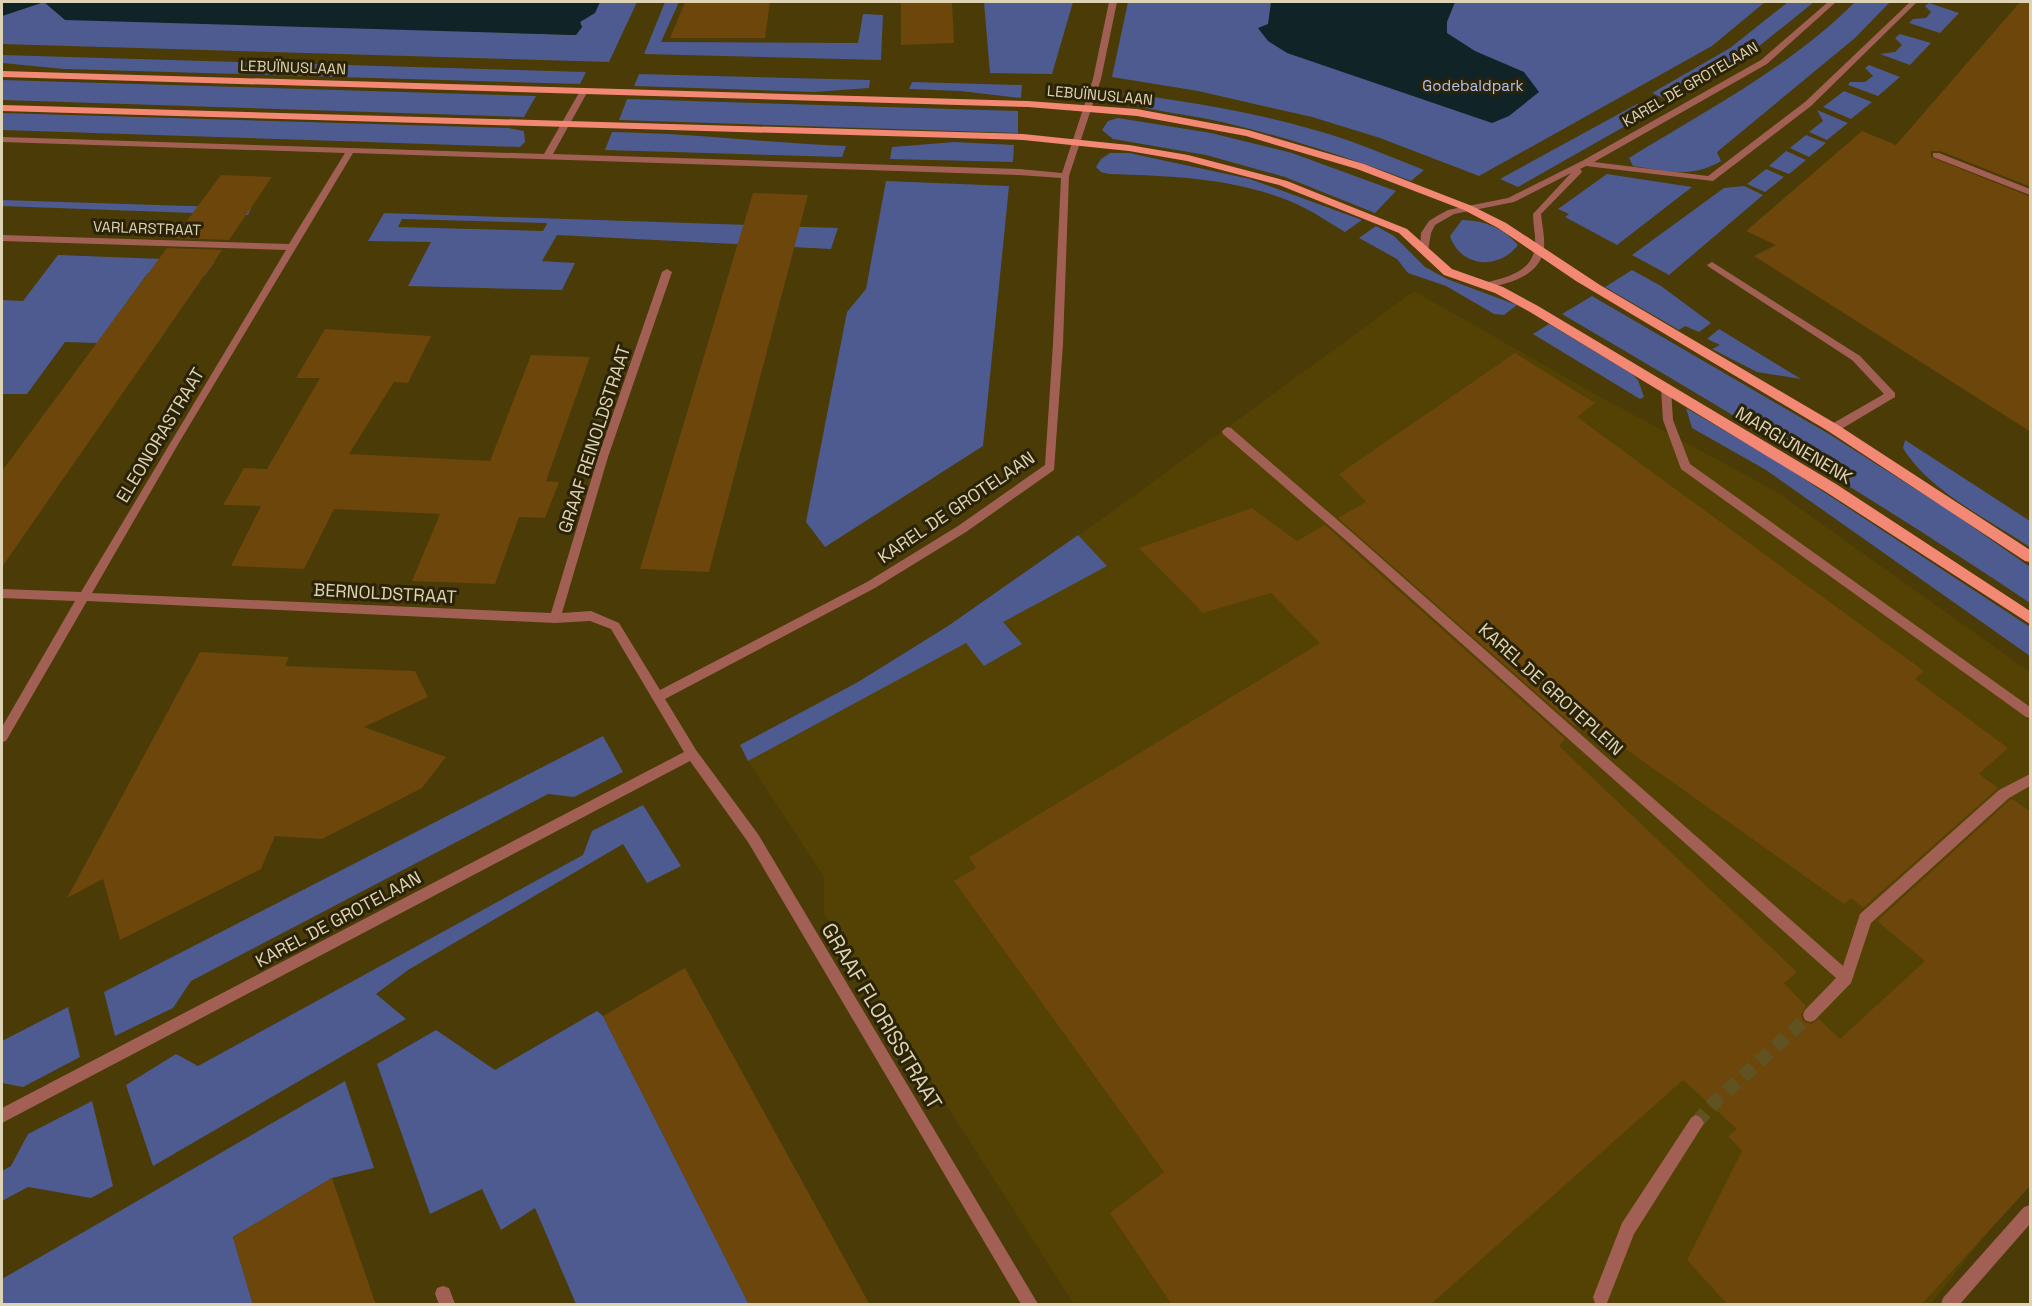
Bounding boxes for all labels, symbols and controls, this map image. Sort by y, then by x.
street label: KAREL DE GROTELAAN [1619,37,1761,131]
street label: LEBUÏNUSLAAN [239,56,347,78]
park label: Godebaldpark [1422,76,1524,95]
street label: LEBUÏNUSLAAN [1046,81,1154,109]
street label: VARLARSTRAAT [93,217,202,239]
street label: GRAAF REINOLDSTRAAT [553,342,635,536]
street label: ELEONORASTRAAT [111,363,210,507]
street label: MARGIJNENENK [1731,401,1857,489]
street label: KAREL DE GROTELAAN [873,446,1039,568]
street label: BERNOLDSTRAAT [313,578,458,608]
street label: KAREL DE GROTEPLEIN [1474,618,1628,760]
street label: KAREL DE GROTELAAN [251,866,425,972]
street label: GRAAF FLORISSTRAAT [816,918,948,1114]

